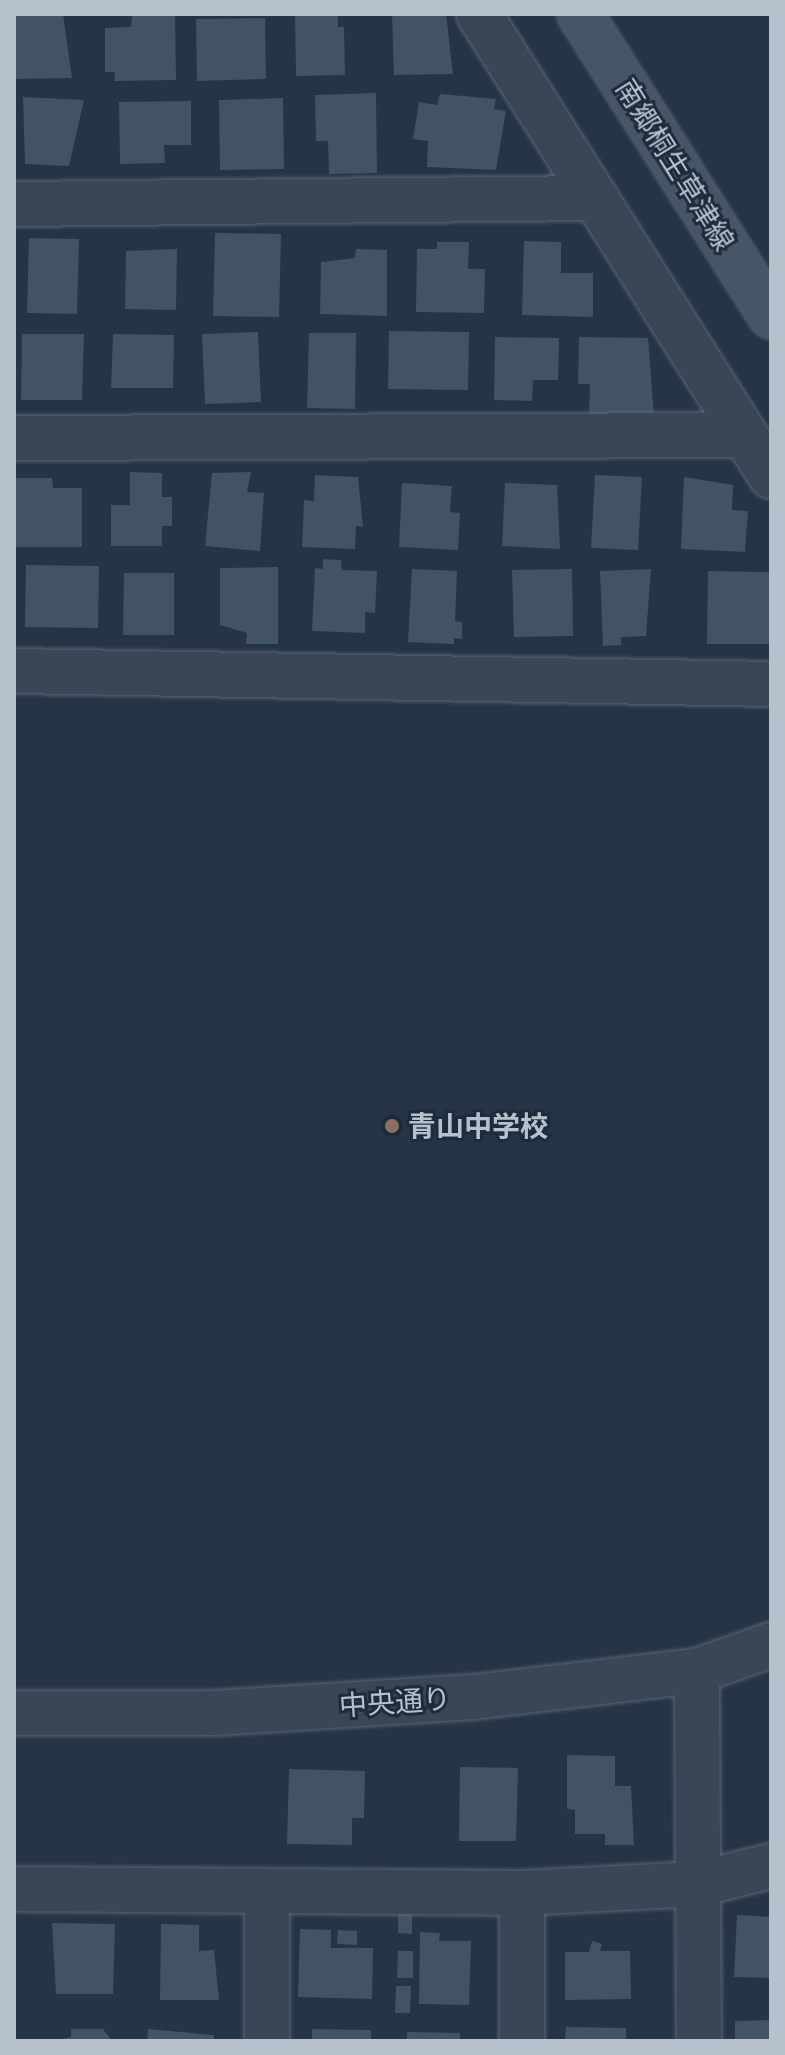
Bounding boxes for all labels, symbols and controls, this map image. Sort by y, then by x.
street label: 南郷桐生草津線 [609,73,741,257]
place label: 青山中学校 [408,1109,548,1143]
marker: 青山中学校 [383,1117,401,1135]
street label: 中央通り [338,1681,452,1723]

